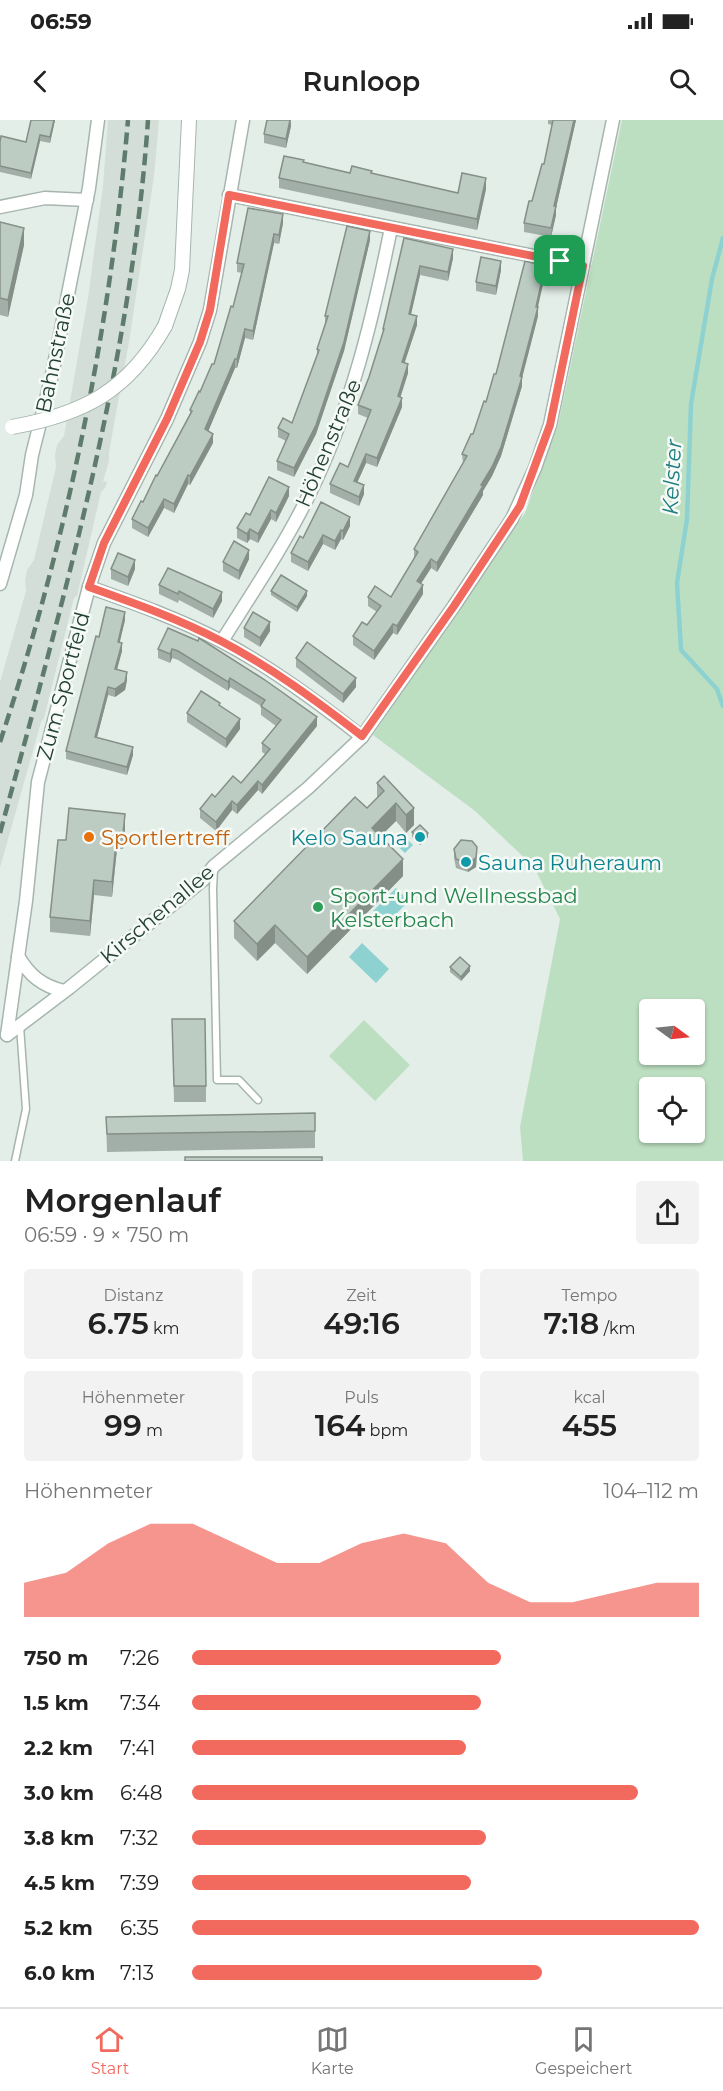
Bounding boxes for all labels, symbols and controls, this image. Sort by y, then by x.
text: 06:59 [30,8,92,35]
icon: back [24,65,57,98]
text: Runloop [303,65,420,98]
icon: search [666,65,699,98]
pin [534,235,585,286]
icon: arrive [543,244,576,277]
street label: Bahnstraße [30,291,80,415]
street label: Höhenstraße [290,375,366,511]
water label: Kelster [657,437,688,516]
street label: Zum Sportfeld [31,609,95,763]
place label: Sportlertreff [101,825,230,850]
place label: Kelo Sauna [291,825,408,850]
marker: Sportlertreff [82,830,96,844]
marker: Kelo Sauna [413,830,427,844]
place label: Sauna Ruheraum [478,850,662,875]
marker: Sauna Ruheraum [459,855,473,869]
street label: Kirschenallee [95,859,219,969]
place label: Sport-und Wellnessbad Kelsterbach [330,883,578,932]
marker: Sport-und Wellnessbad Kelsterbach [311,900,325,914]
north arrow [639,999,705,1065]
map controls [639,999,705,1143]
button: locate [639,1077,705,1143]
text: Morgenlauf [24,1180,221,1220]
button: share [636,1181,699,1244]
text: 06:59 · 9 × 750 m [24,1223,189,1247]
text: Distanz [104,1286,163,1305]
text: Zeit [346,1286,377,1305]
text: Tempo [562,1286,617,1305]
text: 6.75 [88,1305,149,1342]
text: 49:16 [323,1305,400,1342]
text: 7:18 [543,1305,599,1342]
text: km [149,1319,179,1338]
text: /km [599,1319,636,1338]
text: Höhenmeter [82,1388,185,1407]
text: Puls [344,1388,379,1407]
text: kcal [574,1388,605,1407]
text: 99 [104,1407,142,1444]
text: 164 [315,1407,365,1444]
text: 455 [562,1407,617,1444]
text: m [142,1421,163,1440]
text: bpm [365,1421,408,1440]
text: Höhenmeter [24,1479,153,1503]
text: 104–112 m [603,1479,699,1503]
text: 750 m [24,1646,88,1670]
text: 7:26 [120,1646,159,1670]
text: 1.5 km [24,1691,89,1715]
text: 7:34 [120,1691,160,1715]
text: 2.2 km [24,1736,93,1760]
text: 7:41 [120,1736,156,1760]
text: 3.0 km [24,1781,94,1805]
text: 6:48 [120,1781,163,1805]
text: 3.8 km [24,1826,94,1850]
text: 7:32 [120,1826,158,1850]
text: 4.5 km [24,1871,95,1895]
text: 7:39 [120,1871,159,1895]
text: 5.2 km [24,1916,93,1940]
text: 6:35 [120,1916,159,1940]
text: 6.0 km [24,1961,95,1985]
text: 7:13 [120,1961,154,1985]
tab: Start [91,2023,129,2078]
tab: Karte [311,2023,354,2078]
tab: Gespeichert [535,2023,632,2078]

